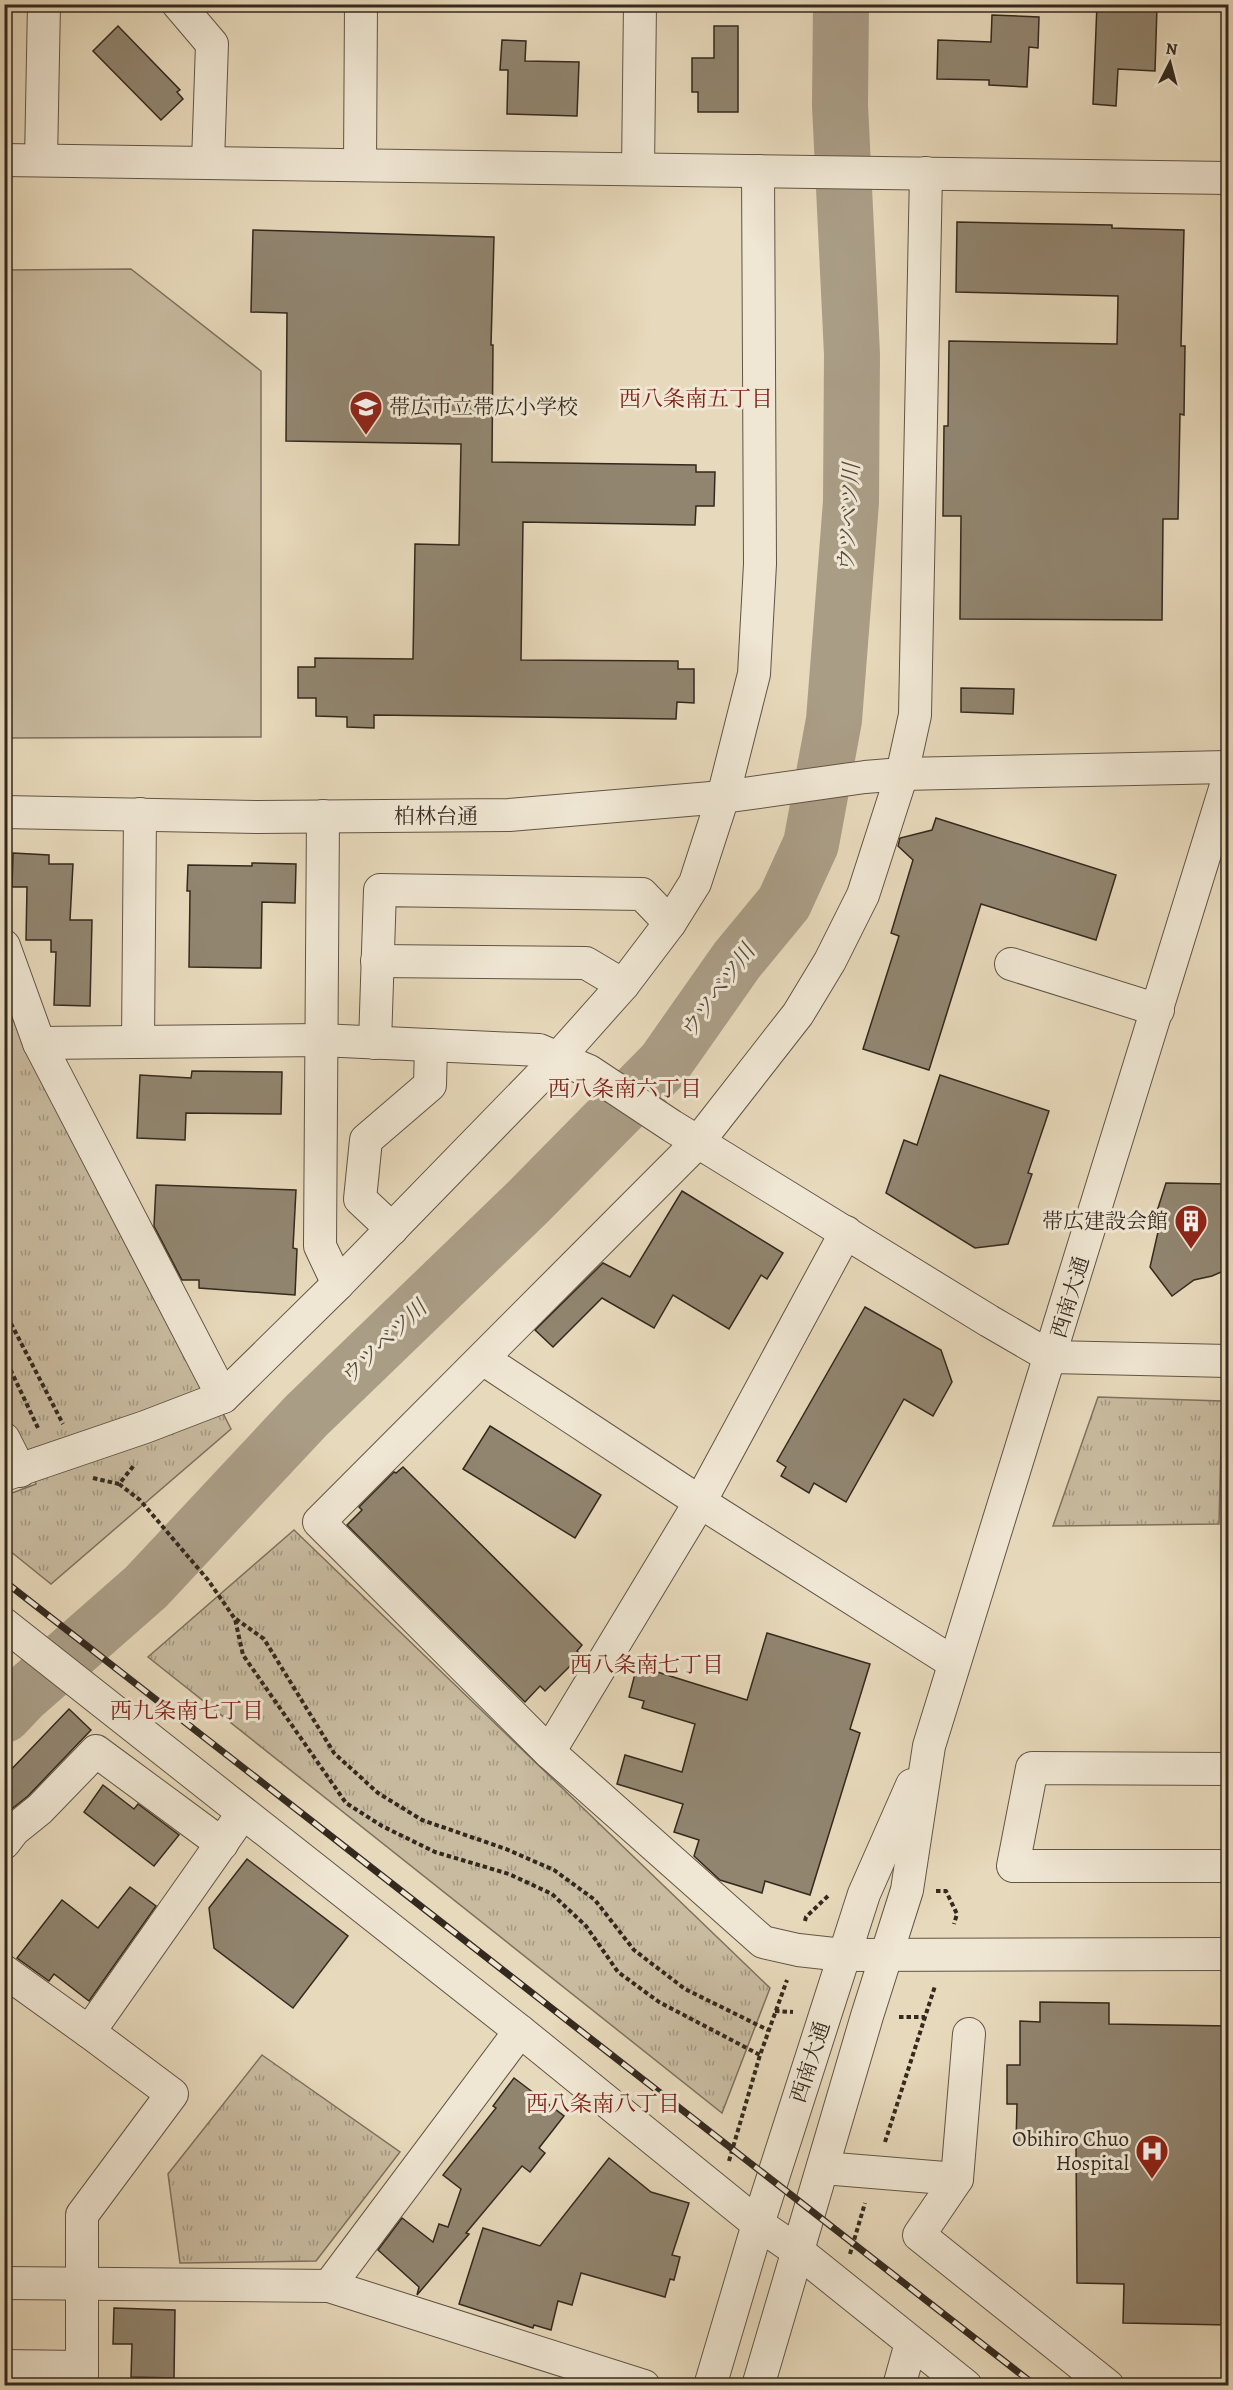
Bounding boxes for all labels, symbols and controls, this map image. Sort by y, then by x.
north arrow [1140,33,1200,93]
text: N [1165,38,1179,61]
district label: 西八条南五丁目 [619,384,773,414]
school or university icon: 帯広市立帯広小学校 [348,389,384,436]
place label: 帯広市立帯広小学校 [389,393,578,421]
water label: ウツベツ川 [831,460,867,574]
street label: 柏林台通 [394,802,478,830]
water label: ウツベツ川 [673,937,763,1045]
district label: 西八条南六丁目 [548,1074,702,1104]
building icon: 帯広建設会館 [1173,1203,1209,1250]
place label: 帯広建設会館 [1042,1207,1168,1235]
street label: 西南大通 [1044,1253,1096,1341]
water label: ウツベツ川 [334,1292,435,1392]
district label: 西八条南七丁目 [570,1650,724,1680]
district label: 西九条南七丁目 [110,1696,264,1726]
street label: 西南大通 [784,2018,836,2106]
district label: 西八条南八丁目 [526,2089,680,2119]
place label: Obihiro Chuo Hospital [1012,2125,1129,2177]
hospital icon: Obihiro Chuo Hospital [1134,2133,1170,2180]

